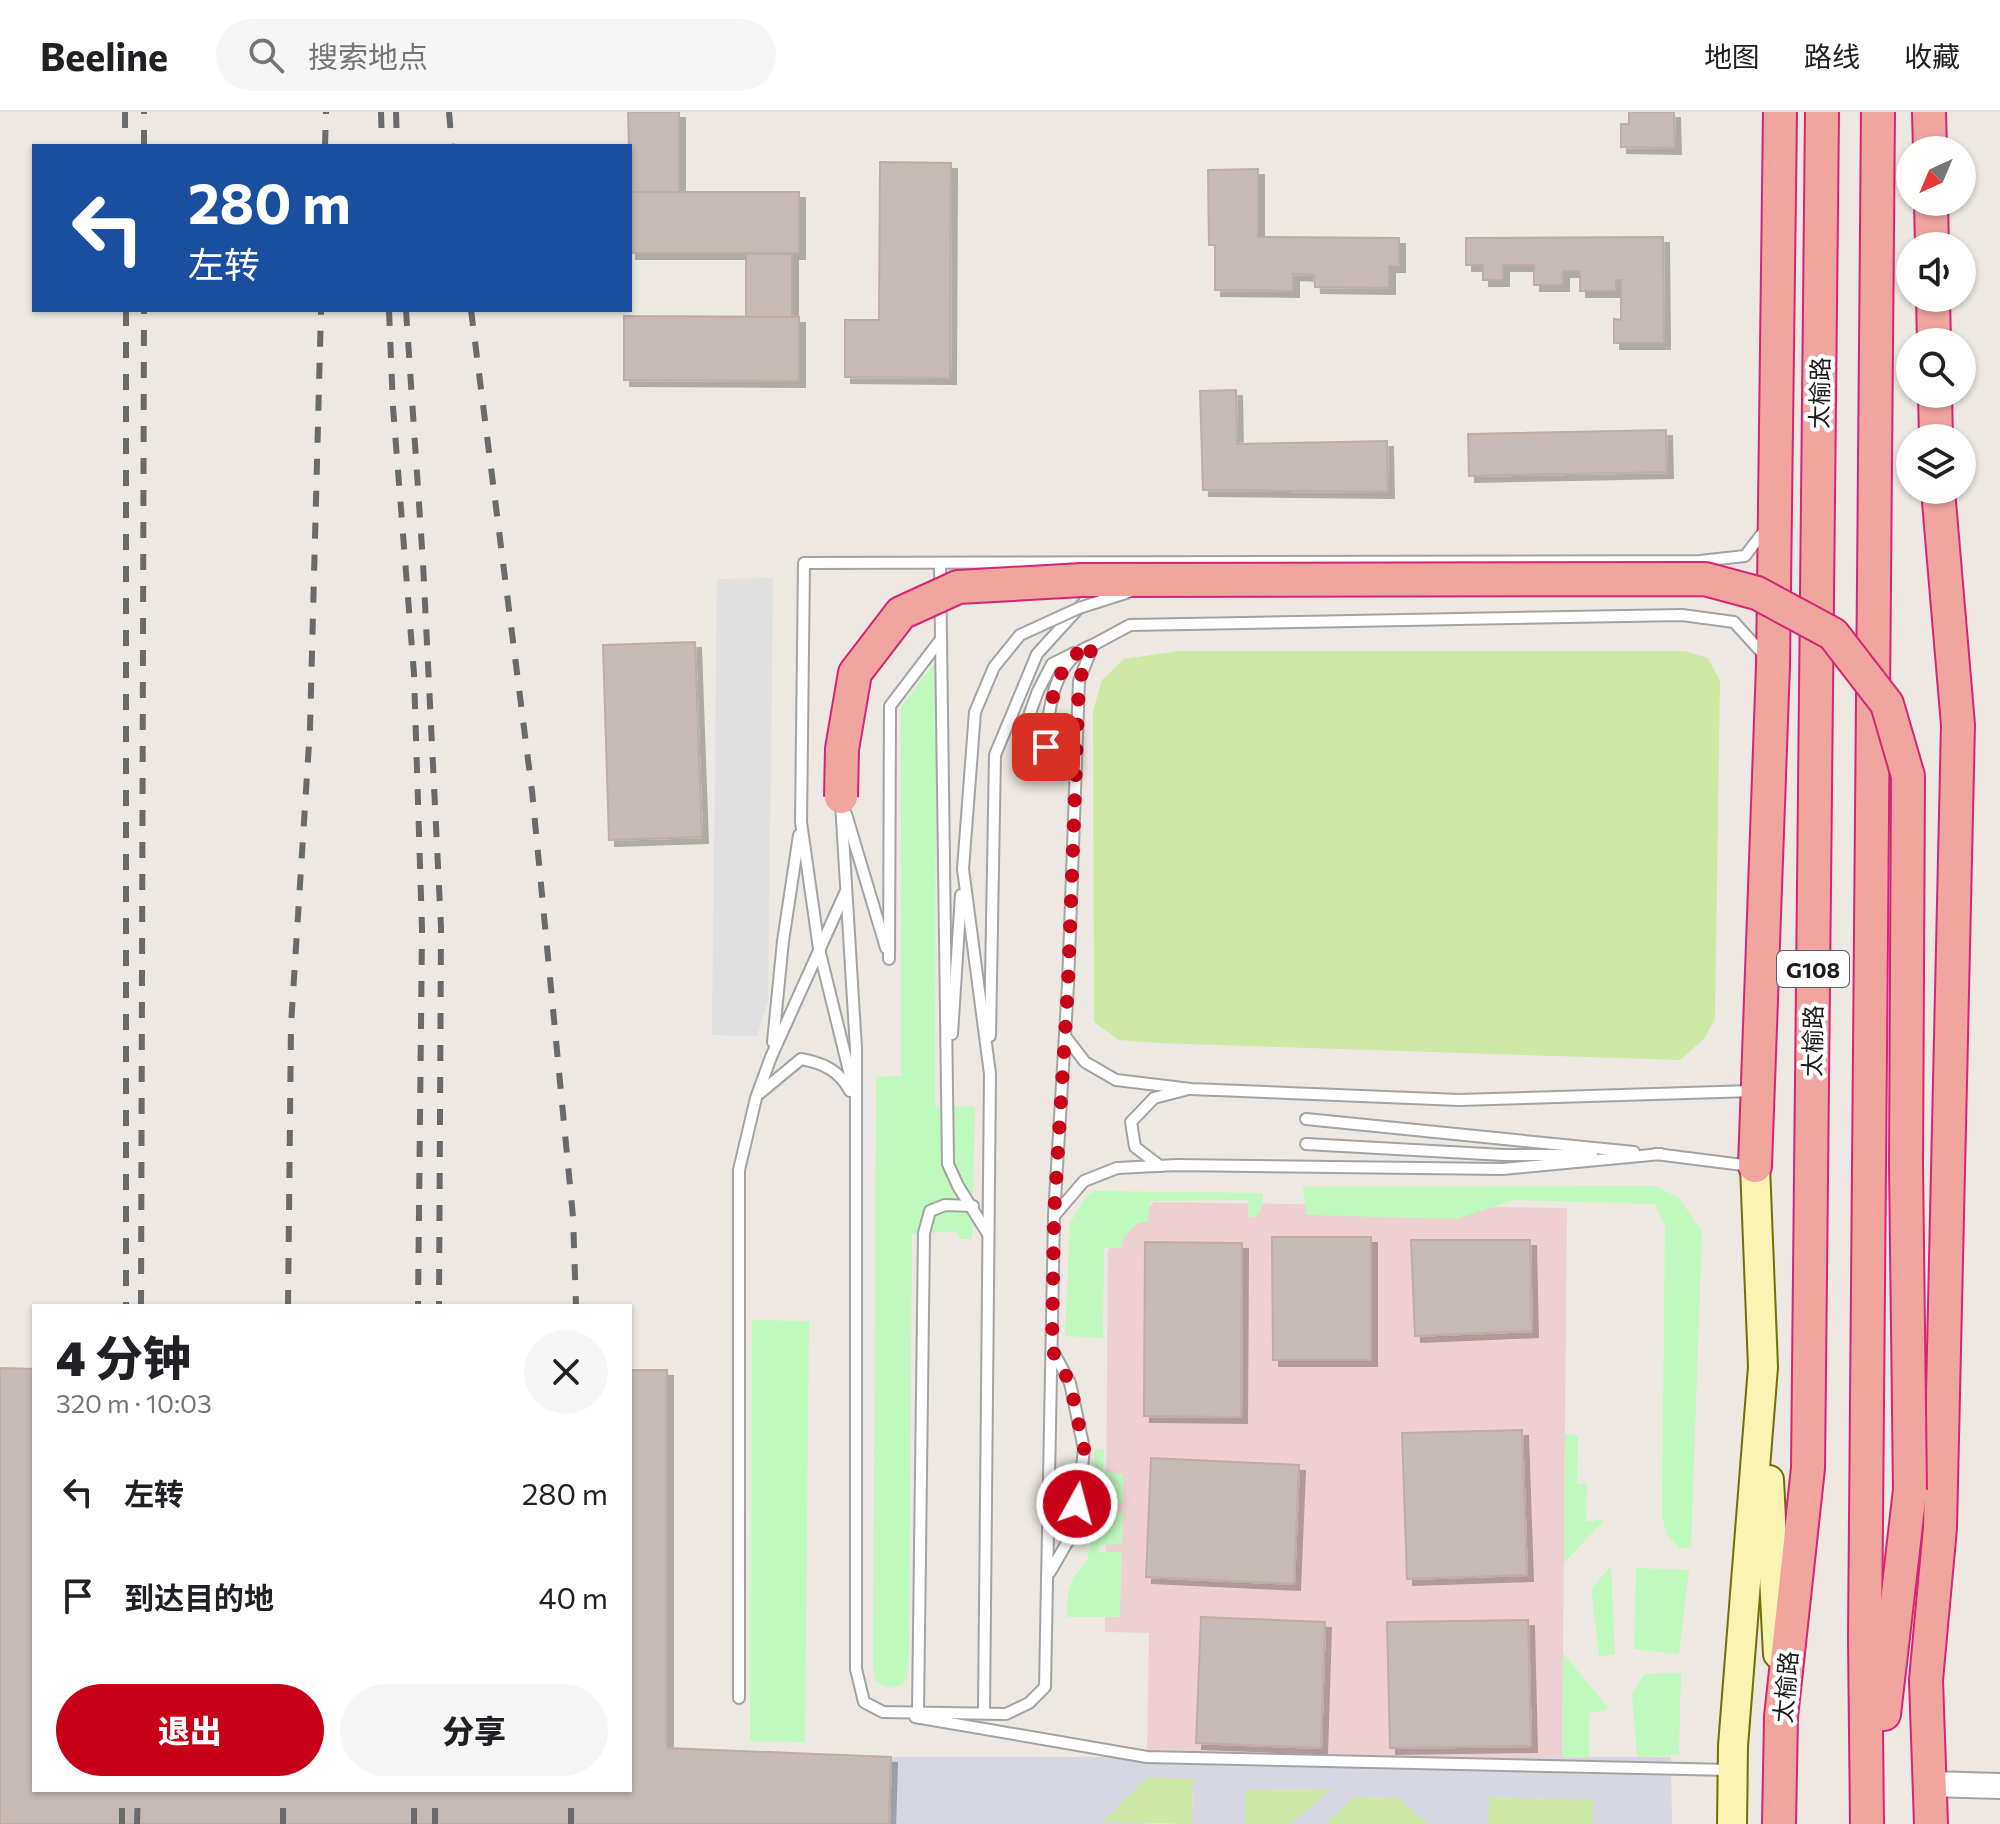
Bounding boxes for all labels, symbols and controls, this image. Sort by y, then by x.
search box [216,19,776,91]
text: Beeline [40,32,168,79]
icon: search [244,33,288,77]
text: 搜索地点 [308,37,428,74]
text: 地图 [1704,39,1760,73]
text: 路线 [1804,39,1860,73]
text: 收藏 [1904,39,1960,73]
north arrow [1896,136,1976,216]
map controls [1896,136,1976,504]
text: 280 m [188,167,351,236]
icon: left [56,176,160,280]
button: sound [1896,232,1976,312]
text: 左转 [188,241,260,285]
button: search [1896,328,1976,408]
street label: 太榆路 [1804,357,1834,429]
button: layers [1896,424,1976,504]
pin [1012,713,1080,781]
icon: arrive [1024,725,1068,769]
road number: G108 [1777,951,1849,987]
street label: 太榆路 [1797,1005,1827,1077]
text: 4 分钟 [56,1327,191,1386]
button: close [524,1330,608,1414]
text: 320 m · 10:03 [56,1387,212,1418]
position arrow [1035,1462,1119,1546]
icon: left [56,1470,100,1514]
text: 左转 [124,1474,184,1511]
text: 280 m [522,1474,608,1511]
icon: arrive [56,1574,100,1618]
text: 到达目的地 [124,1578,274,1615]
text: 40 m [539,1578,608,1615]
street label: 太榆路 [1767,1650,1803,1724]
button: 退出 [56,1684,324,1776]
button: 分享 [340,1684,608,1776]

